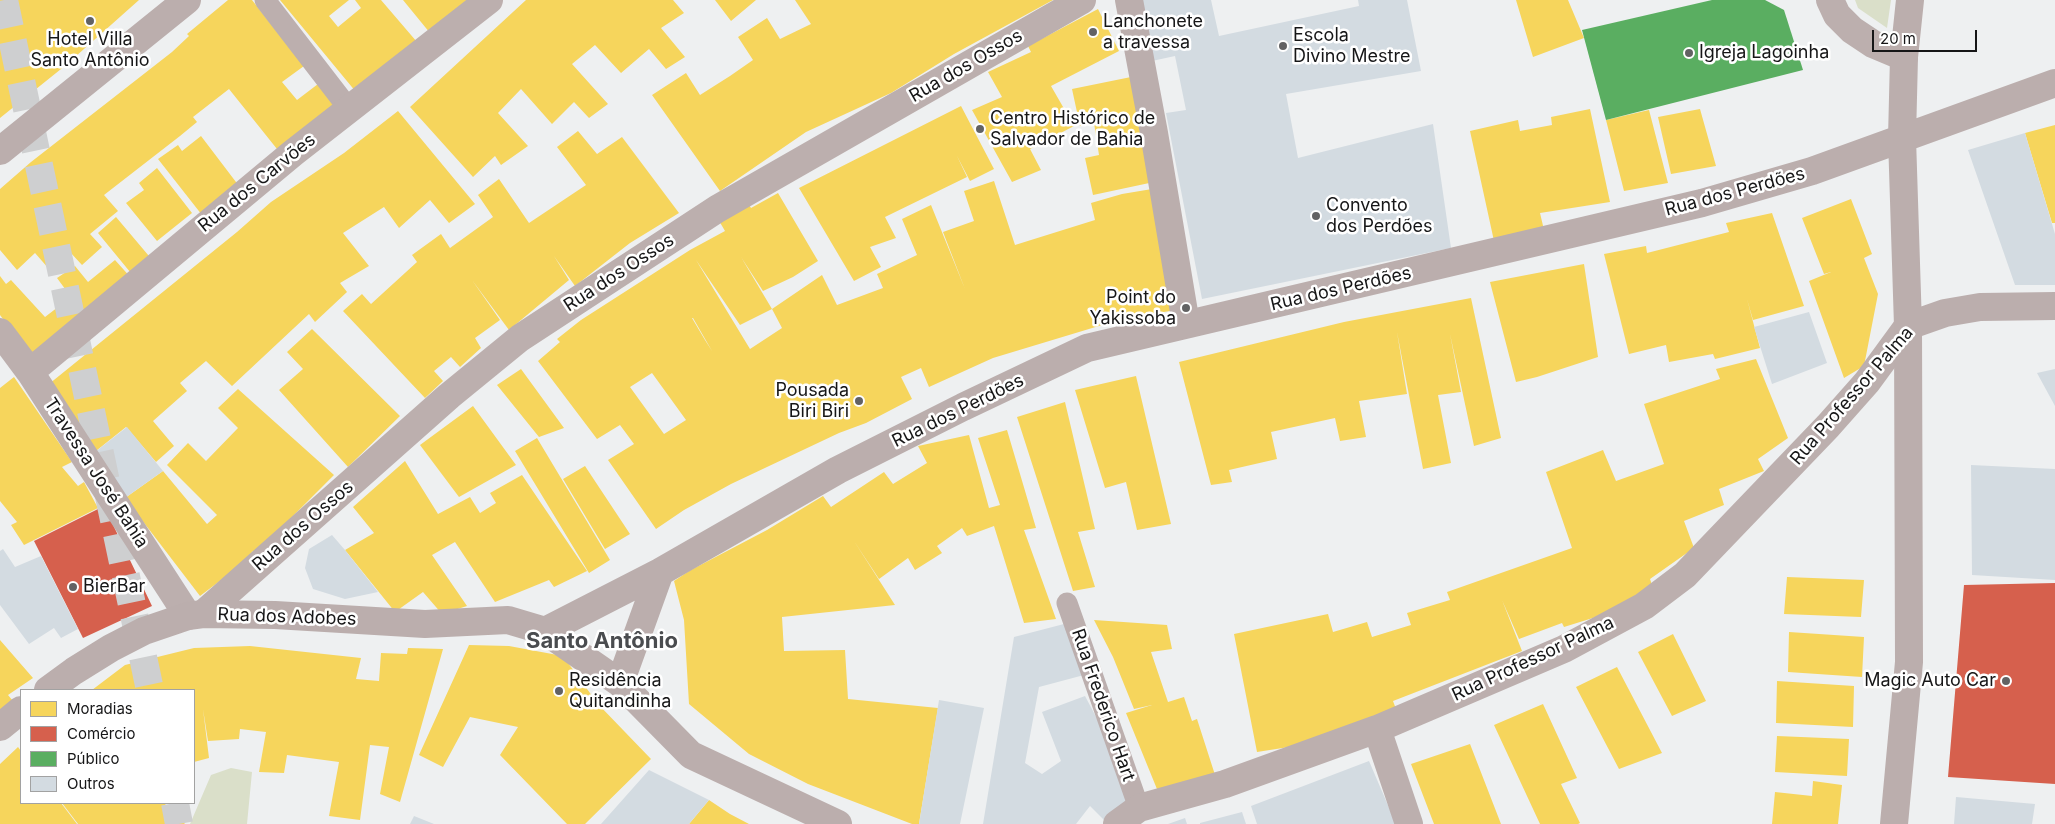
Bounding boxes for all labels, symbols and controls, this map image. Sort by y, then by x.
place label: Lanchonete a travessa [1103,11,1203,54]
marker: Hotel Villa Santo Antônio [84,15,96,27]
scale bar [1875,20,1980,52]
street label: Rua dos Ossos [906,25,1026,107]
place label: Escola Divino Mestre [1293,25,1410,68]
marker: Lanchonete a travessa [1087,26,1099,38]
place label: Hotel Villa Santo Antônio [30,29,150,72]
text: 20 m [1880,29,1916,48]
marker: Escola Divino Mestre [1277,40,1289,52]
place label: Igreja Lagoinha [1699,42,1829,64]
marker: Igreja Lagoinha [1683,47,1695,59]
place label: Centro Histórico de Salvador de Bahia [990,108,1155,150]
marker: Centro Histórico de Salvador de Bahia [974,123,986,135]
street label: Rua dos Carvões [194,129,320,237]
street label: Rua dos Perdões [1663,163,1807,221]
place label: Convento dos Perdões [1326,195,1433,238]
marker: Convento dos Perdões [1310,210,1322,222]
street label: Rua dos Ossos [560,229,678,317]
street label: Rua dos Perdões [1268,262,1414,316]
place label: Point do Yakissoba [1090,287,1176,330]
marker: Point do Yakissoba [1180,302,1192,314]
street label: Rua Professor Palma [1786,322,1918,470]
street label: Rua dos Perdões [889,370,1027,452]
place label: Pousada Biri Biri [775,380,849,422]
street label: Travessa José Bahia [39,394,153,552]
marker: Pousada Biri Biri [853,395,865,407]
street label: Rua dos Ossos [248,476,358,576]
place label: BierBar [83,576,145,598]
marker: BierBar [67,581,79,593]
street label: Rua dos Adobes [217,604,357,630]
street label: Rua Professor Palma [1449,612,1617,706]
street label: Rua Frederico Hart [1067,626,1139,784]
district label: Santo Antônio [526,628,678,654]
place label: Residência Quitandinha [569,670,671,712]
place label: Magic Auto Car [1864,670,1996,692]
marker: Magic Auto Car [2000,675,2012,687]
marker: Residência Quitandinha [553,685,565,697]
legend [20,689,195,804]
text: Moradias [67,699,133,718]
text: Comércio [67,724,135,743]
text: Público [67,749,119,768]
text: Outros [67,774,115,793]

